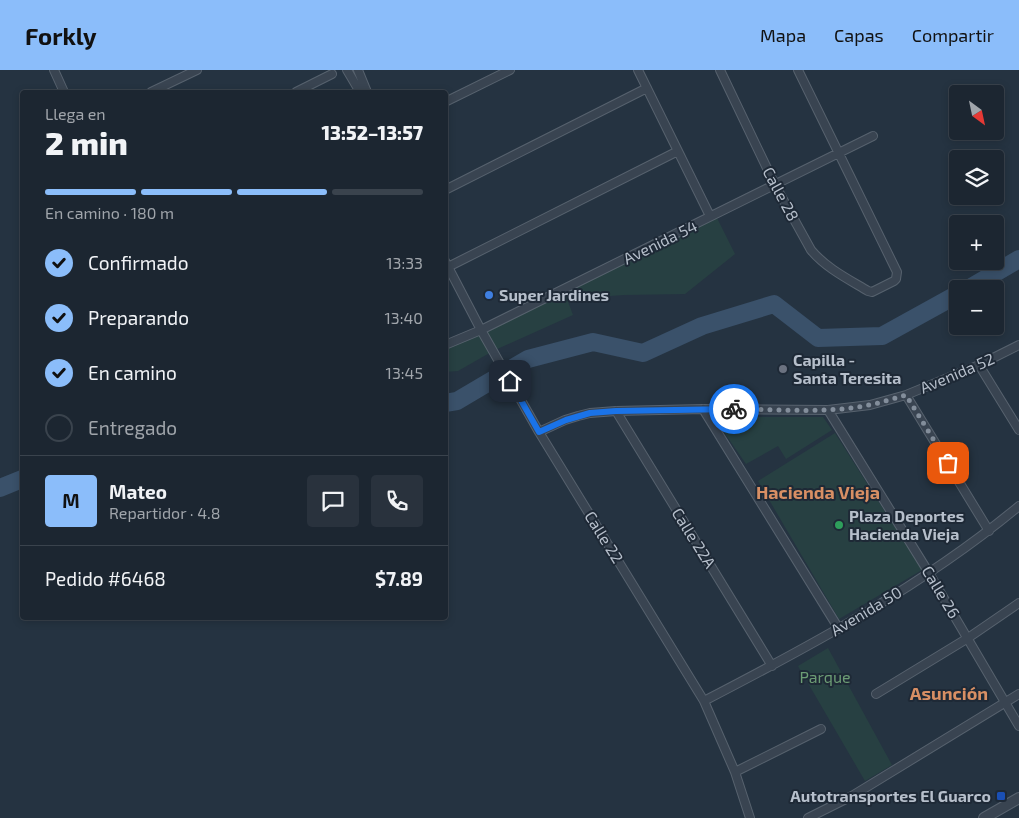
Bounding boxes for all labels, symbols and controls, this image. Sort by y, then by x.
text: Forkly [25,21,97,50]
text: Mapa [760,24,806,46]
text: Capas [834,24,884,46]
text: Compartir [912,24,994,46]
north arrow [949,85,1004,140]
map controls [949,85,1004,335]
text: Llega en [45,104,106,123]
text: 13:52–13:57 [321,121,423,144]
text: 2 min [45,123,128,161]
button: layers [949,150,1004,205]
street label: Calle 28 [759,164,804,224]
text: En camino · 180 m [45,203,174,222]
street label: Avenida 54 [620,215,700,268]
button: + [949,215,1004,270]
icon: check [45,249,73,277]
text: Confirmado [88,251,189,274]
text: 13:33 [386,253,423,272]
button: − [949,280,1004,335]
place label: Super Jardines [499,285,609,304]
marker: Super Jardines [483,289,495,301]
icon: check [45,304,73,332]
text: Preparando [88,306,189,329]
text: 13:40 [384,308,423,327]
street label: Avenida 52 [917,348,997,397]
place label: Capilla - Santa Teresita [793,350,901,387]
icon: check [45,359,73,387]
pin [489,360,531,402]
text: En camino [88,361,177,384]
text: 13:45 [386,363,423,382]
marker: Capilla - Santa Teresita [777,363,789,375]
icon: home [496,367,524,395]
courier [709,384,759,434]
icon: bike [720,395,748,423]
text: Entregado [88,416,177,439]
pin [927,442,969,484]
icon: bag [934,449,962,477]
button: chat [307,475,359,527]
button: phone [371,475,423,527]
text: Mateo [109,480,167,503]
district label: Hacienda Vieja [756,481,880,503]
text: M [62,489,80,512]
text: Repartidor · 4.8 [109,503,220,522]
street label: Calle 22A [668,504,720,571]
place label: Plaza Deportes Hacienda Vieja [849,506,964,543]
street label: Calle 22 [581,507,628,566]
marker: Plaza Deportes Hacienda Vieja [833,519,845,531]
street label: Calle 26 [918,562,964,621]
text: Pedido #6468 [45,567,166,590]
text: $7.89 [375,567,423,590]
street label: Avenida 50 [827,582,905,639]
park label: Parque [799,667,851,686]
district label: Asunción [910,682,988,704]
place label: Autotransportes El Guarco [790,786,991,805]
marker: Autotransportes El Guarco [995,790,1007,802]

